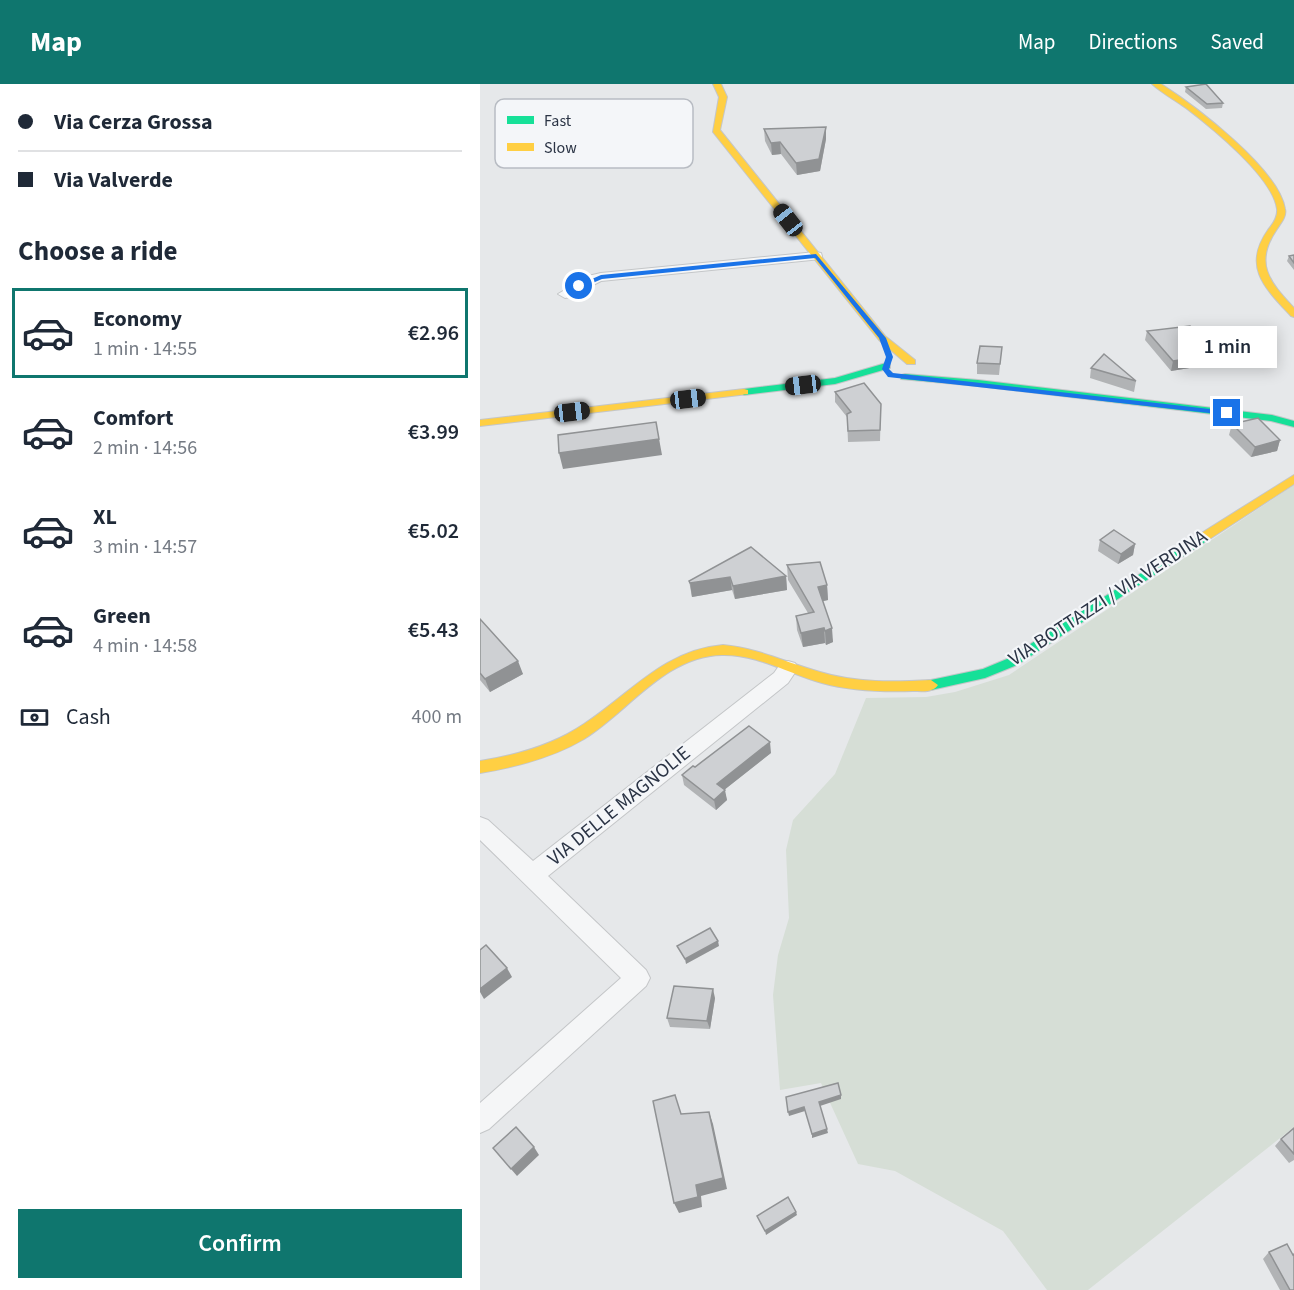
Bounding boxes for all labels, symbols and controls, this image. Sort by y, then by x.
text: Map [30,22,82,62]
text: Map [1018,27,1056,57]
text: Directions [1089,27,1177,57]
text: Saved [1210,27,1264,57]
legend [495,99,693,168]
text: Via Cerza Grossa [54,106,213,138]
text: Fast [544,110,572,132]
text: Slow [544,137,577,159]
text: Via Valverde [54,164,173,196]
car [770,200,806,240]
text: Choose a ride [18,232,178,271]
route start [565,272,592,299]
text: Economy [93,303,182,335]
icon: car [21,306,75,360]
text: €2.96 [408,317,459,349]
callout: 1 min [1178,326,1276,368]
text: 1 min [1204,333,1251,361]
text: 1 min · 14:55 [93,335,197,363]
car [784,374,822,396]
car [669,388,707,410]
route end [1213,399,1240,426]
car [553,401,591,423]
text: Comfort [93,402,174,434]
icon: car [21,405,75,459]
text: €3.99 [408,416,459,448]
text: 2 min · 14:56 [93,434,197,462]
text: XL [93,501,117,533]
icon: car [21,504,75,558]
text: €5.02 [408,515,459,547]
street label: VIA BOTTAZZI / VIA VERDINA [1003,523,1213,673]
text: 3 min · 14:57 [93,533,197,561]
text: Green [93,600,151,632]
icon: car [21,603,75,657]
text: €5.43 [408,614,459,646]
text: 4 min · 14:58 [93,632,197,660]
icon: cash [18,701,51,734]
text: Cash [66,701,111,733]
text: 400 m [412,703,462,731]
street label: VIA DELLE MAGNOLIE [542,740,696,872]
button: Confirm [18,1209,462,1278]

